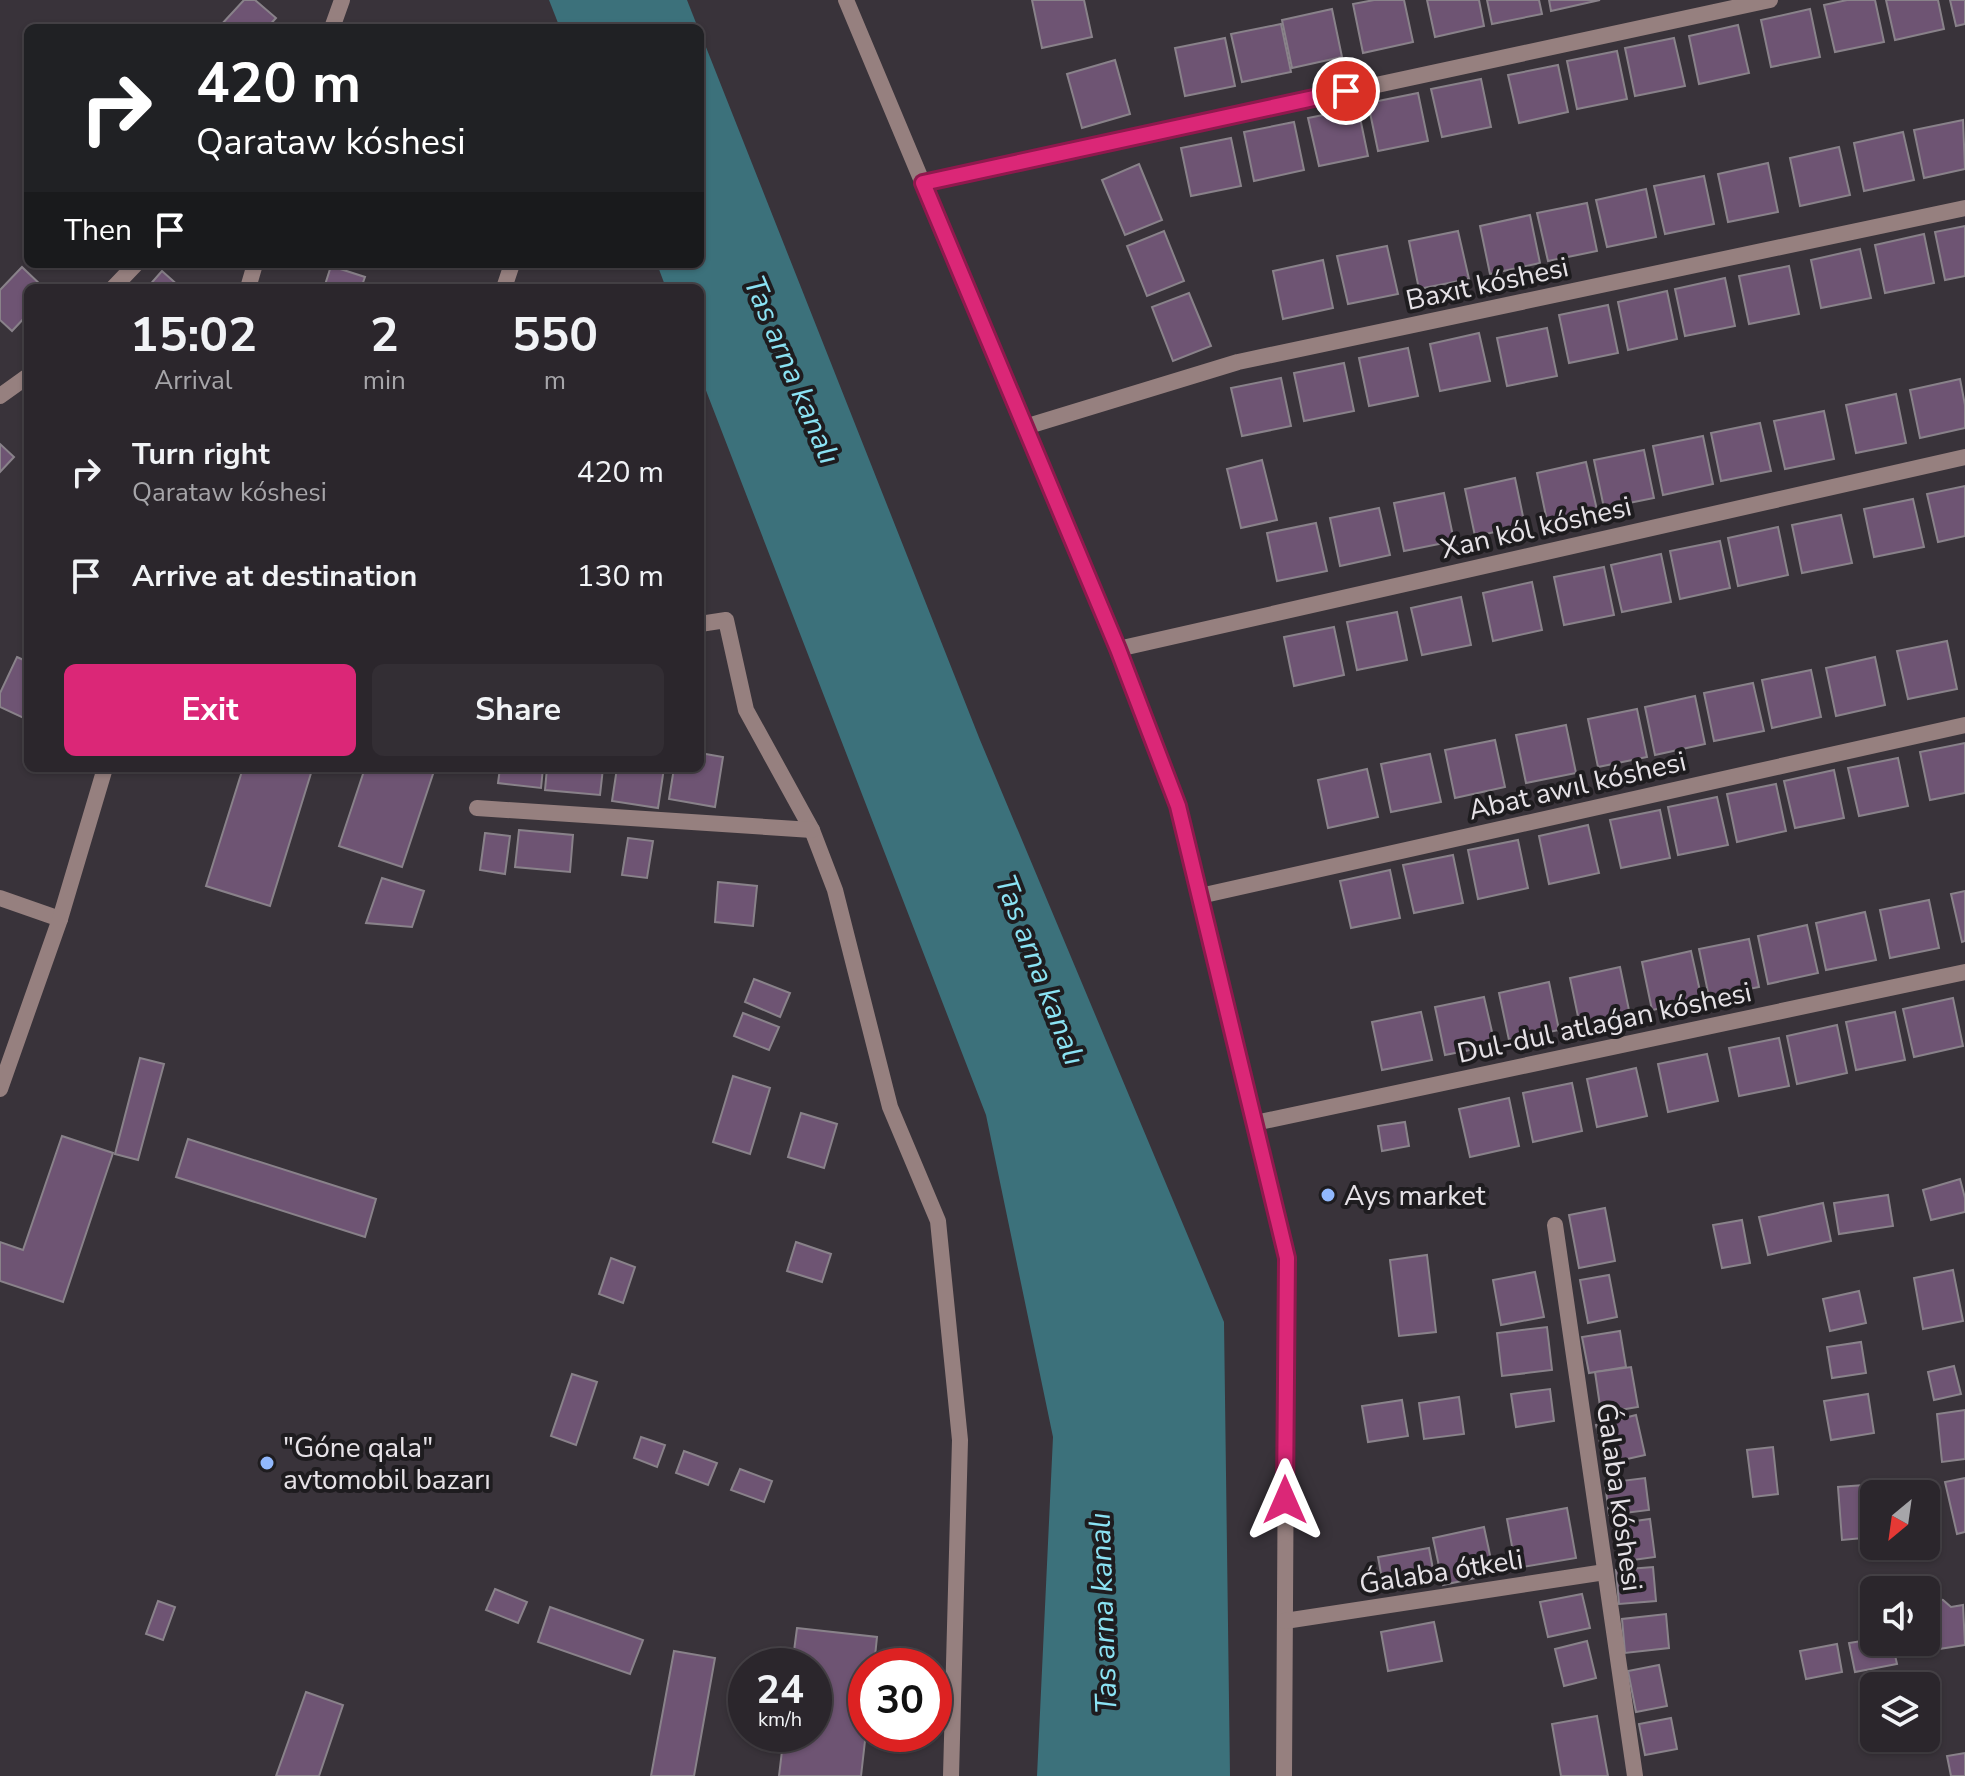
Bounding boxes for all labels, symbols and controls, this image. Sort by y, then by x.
text: 420 m [196,45,361,122]
icon: right [64,56,168,160]
pin [1312,57,1380,125]
icon: arrive [1324,69,1368,113]
text: Qarataw kóshesi [196,118,466,167]
icon: arrive [148,208,192,252]
text: Then [64,210,132,251]
street label: Baxıt kóshesi [1402,248,1572,320]
water label: Tas arna kanalı [733,270,850,471]
text: 15:02 [130,302,257,368]
text: 2 [370,302,399,368]
text: 550 [512,302,598,368]
text: Arrival [154,363,233,398]
text: min [363,363,406,398]
text: m [544,363,566,398]
text: Turn right [132,434,270,475]
icon: right [64,450,108,494]
text: 420 m [577,452,664,493]
text: Qarataw kóshesi [132,475,327,510]
street label: Xan kól kóshesi [1437,488,1635,568]
icon: arrive [64,554,108,598]
text: Arrive at destination [132,556,417,597]
text: 130 m [577,556,664,597]
button: Exit [64,664,356,756]
button: Share [372,664,664,756]
street label: Abat awıl kóshesi [1465,742,1690,829]
water label: Tas arna kanalı [984,869,1095,1071]
street label: Dul-dul atlaǵan kóshesi [1454,973,1755,1073]
place label: Ays market [1344,1177,1486,1215]
marker: Ays market [1319,1186,1337,1204]
street label: Ǵalaba kóshesi [1587,1400,1651,1594]
place label: "Góne qala" avtomobil bazarı [283,1429,491,1499]
marker: "Góne qala" avtomobil bazarı [258,1454,276,1472]
position arrow [1243,1458,1327,1542]
north arrow [1860,1480,1940,1560]
map controls [1860,1480,1940,1752]
water label: Tas arna kanalı [1080,1512,1127,1714]
street label: Ǵalaba ótkeli [1357,1540,1526,1604]
button: sound [1860,1576,1940,1656]
speed limit sign: 30 [848,1648,952,1752]
text: 24 [756,1663,804,1717]
button: layers [1860,1672,1940,1752]
text: km/h [758,1706,802,1733]

